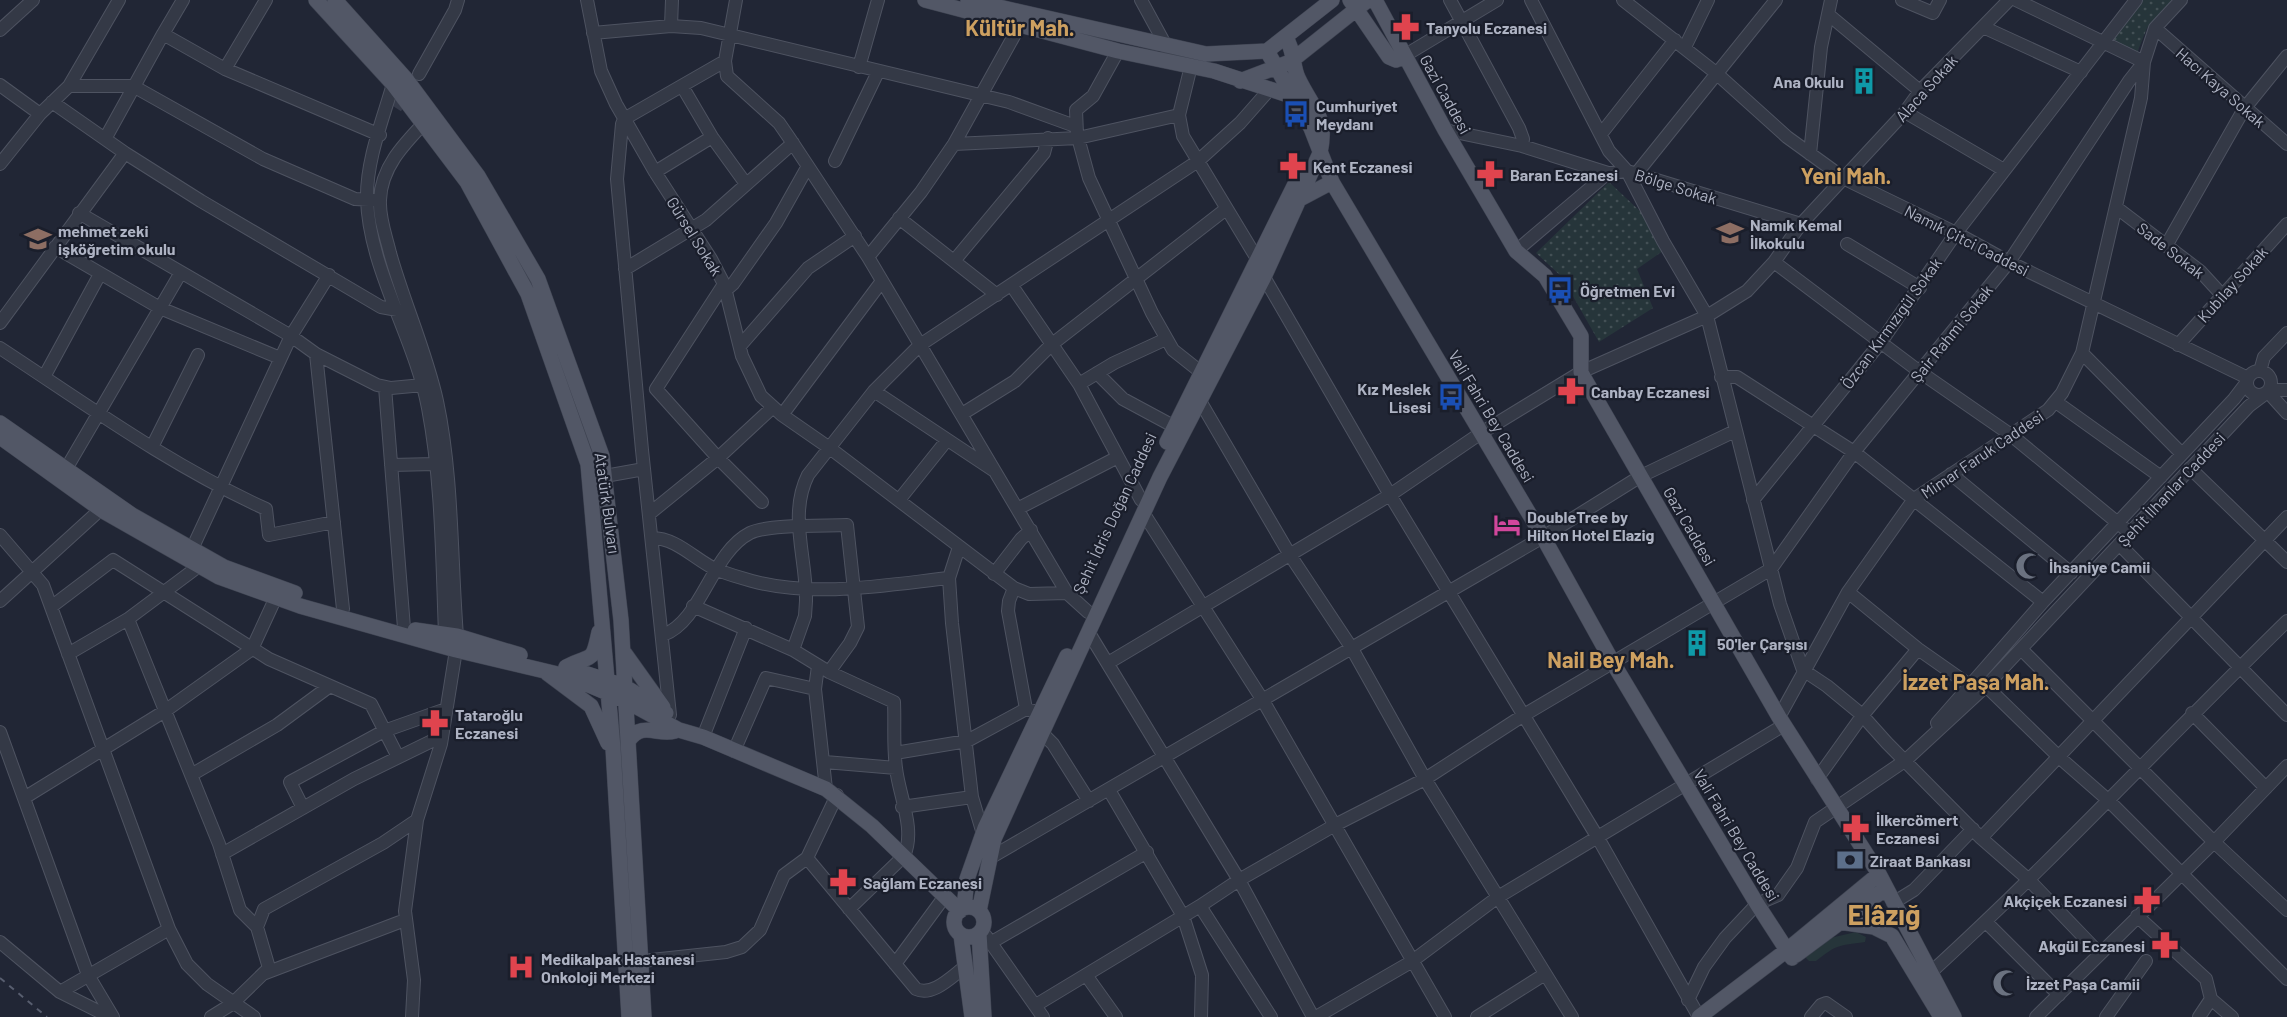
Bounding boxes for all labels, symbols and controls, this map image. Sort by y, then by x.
pharmacy icon: Tanyolu Eczanesi [1391,12,1421,42]
district label: Kültür Mah. [965,14,1075,40]
place label: Tanyolu Eczanesi [1426,18,1547,37]
street label: Hacı Kaya Sokak [2172,43,2270,131]
street label: Gazi Caddesi [1416,51,1476,137]
street label: Alaca Sokak [1891,51,1961,125]
building icon: Ana Okulu [1849,66,1879,96]
place label: Ana Okulu [1773,72,1844,91]
place label: Cumhuriyet Meydanı [1316,96,1398,133]
bus stop icon: Cumhuriyet Meydanı [1281,99,1311,129]
pharmacy icon: Kent Eczanesi [1278,151,1308,181]
place label: Kent Eczanesi [1313,157,1413,176]
pharmacy icon: Baran Eczanesi [1475,159,1505,189]
district label: Yeni Mah. [1800,162,1892,188]
place label: Baran Eczanesi [1510,165,1618,184]
street label: Bölge Sokak [1633,165,1719,207]
street label: Gürsel Sokak [663,193,727,279]
street label: Namık Çitci Caddesi [1902,200,2032,280]
place label: Namık Kemal İlkokulu [1750,215,1842,252]
school or university icon: Namık Kemal İlkokulu [1715,218,1745,248]
street label: Sade Sokak [2134,218,2208,282]
place label: mehmet zeki işköğretim okulu [58,221,176,258]
school or university icon: mehmet zeki işköğretim okulu [23,224,53,254]
street label: Kubilay Sokak [2193,242,2271,326]
street label: Özcan Kırmızıgül Sokak [1837,254,1945,392]
bus stop icon: Öğretmen Evi [1545,275,1575,305]
street label: Şair Rahmi Sokak [1906,280,1996,386]
place label: Öğretmen Evi [1580,281,1675,300]
street label: Vali Fahri Bey Caddesi [1445,347,1539,485]
pharmacy icon: Canbay Eczanesi [1556,376,1586,406]
place label: Kız Meslek Lisesi [1357,379,1431,416]
bus stop icon: Kız Meslek Lisesi [1436,382,1466,412]
place label: Canbay Eczanesi [1591,382,1710,401]
street label: Mimar Faruk Caddesi [1917,406,2047,502]
street label: Şehit İlhanlar Caddesi [2113,428,2229,550]
street label: Şehit İdris Doğan Caddesi [1068,429,1160,597]
street label: Atatürk Bulvarı [592,451,624,555]
street label: Gazi Caddesi [1660,483,1720,569]
place label: DoubleTree by Hilton Hotel Elazig [1527,507,1655,544]
hotel icon: DoubleTree by Hilton Hotel Elazig [1492,510,1522,540]
mosque icon: İhsaniye Camii [2014,551,2044,581]
place label: İhsaniye Camii [2049,557,2150,576]
building icon: 50'ler Çarşısı [1682,628,1712,658]
place label: 50'ler Çarşısı [1717,634,1807,653]
district label: Nail Bey Mah. [1547,646,1675,672]
district label: İzzet Paşa Mah. [1902,668,2050,694]
place label: Tataroğlu Eczanesi [455,705,523,742]
pharmacy icon: Tataroğlu Eczanesi [420,708,450,738]
street label: Vali Fahri Bey Caddesi [1690,766,1784,904]
place label: İlkercömert Eczanesi [1876,810,1958,847]
pharmacy icon: İlkercömert Eczanesi [1841,813,1871,843]
bank icon: Ziraat Bankası [1835,845,1865,875]
place label: Ziraat Bankası [1870,851,1971,870]
pharmacy icon: Sağlam Eczanesi [828,867,858,897]
place label: Sağlam Eczanesi [863,873,982,892]
pharmacy icon: Akçiçek Eczanesi [2132,885,2162,915]
place label: Akçiçek Eczanesi [2004,891,2127,910]
district label: Elâzığ [1847,897,1921,931]
pharmacy icon: Akgül Eczanesi [2150,930,2180,960]
place label: Akgül Eczanesi [2038,936,2145,955]
place label: Medikalpak Hastanesi Onkoloji Merkezi [541,949,695,986]
hospital icon: Medikalpak Hastanesi Onkoloji Merkezi [506,952,536,982]
mosque icon: İzzet Paşa Camii [1991,968,2021,998]
place label: İzzet Paşa Camii [2026,974,2140,993]

